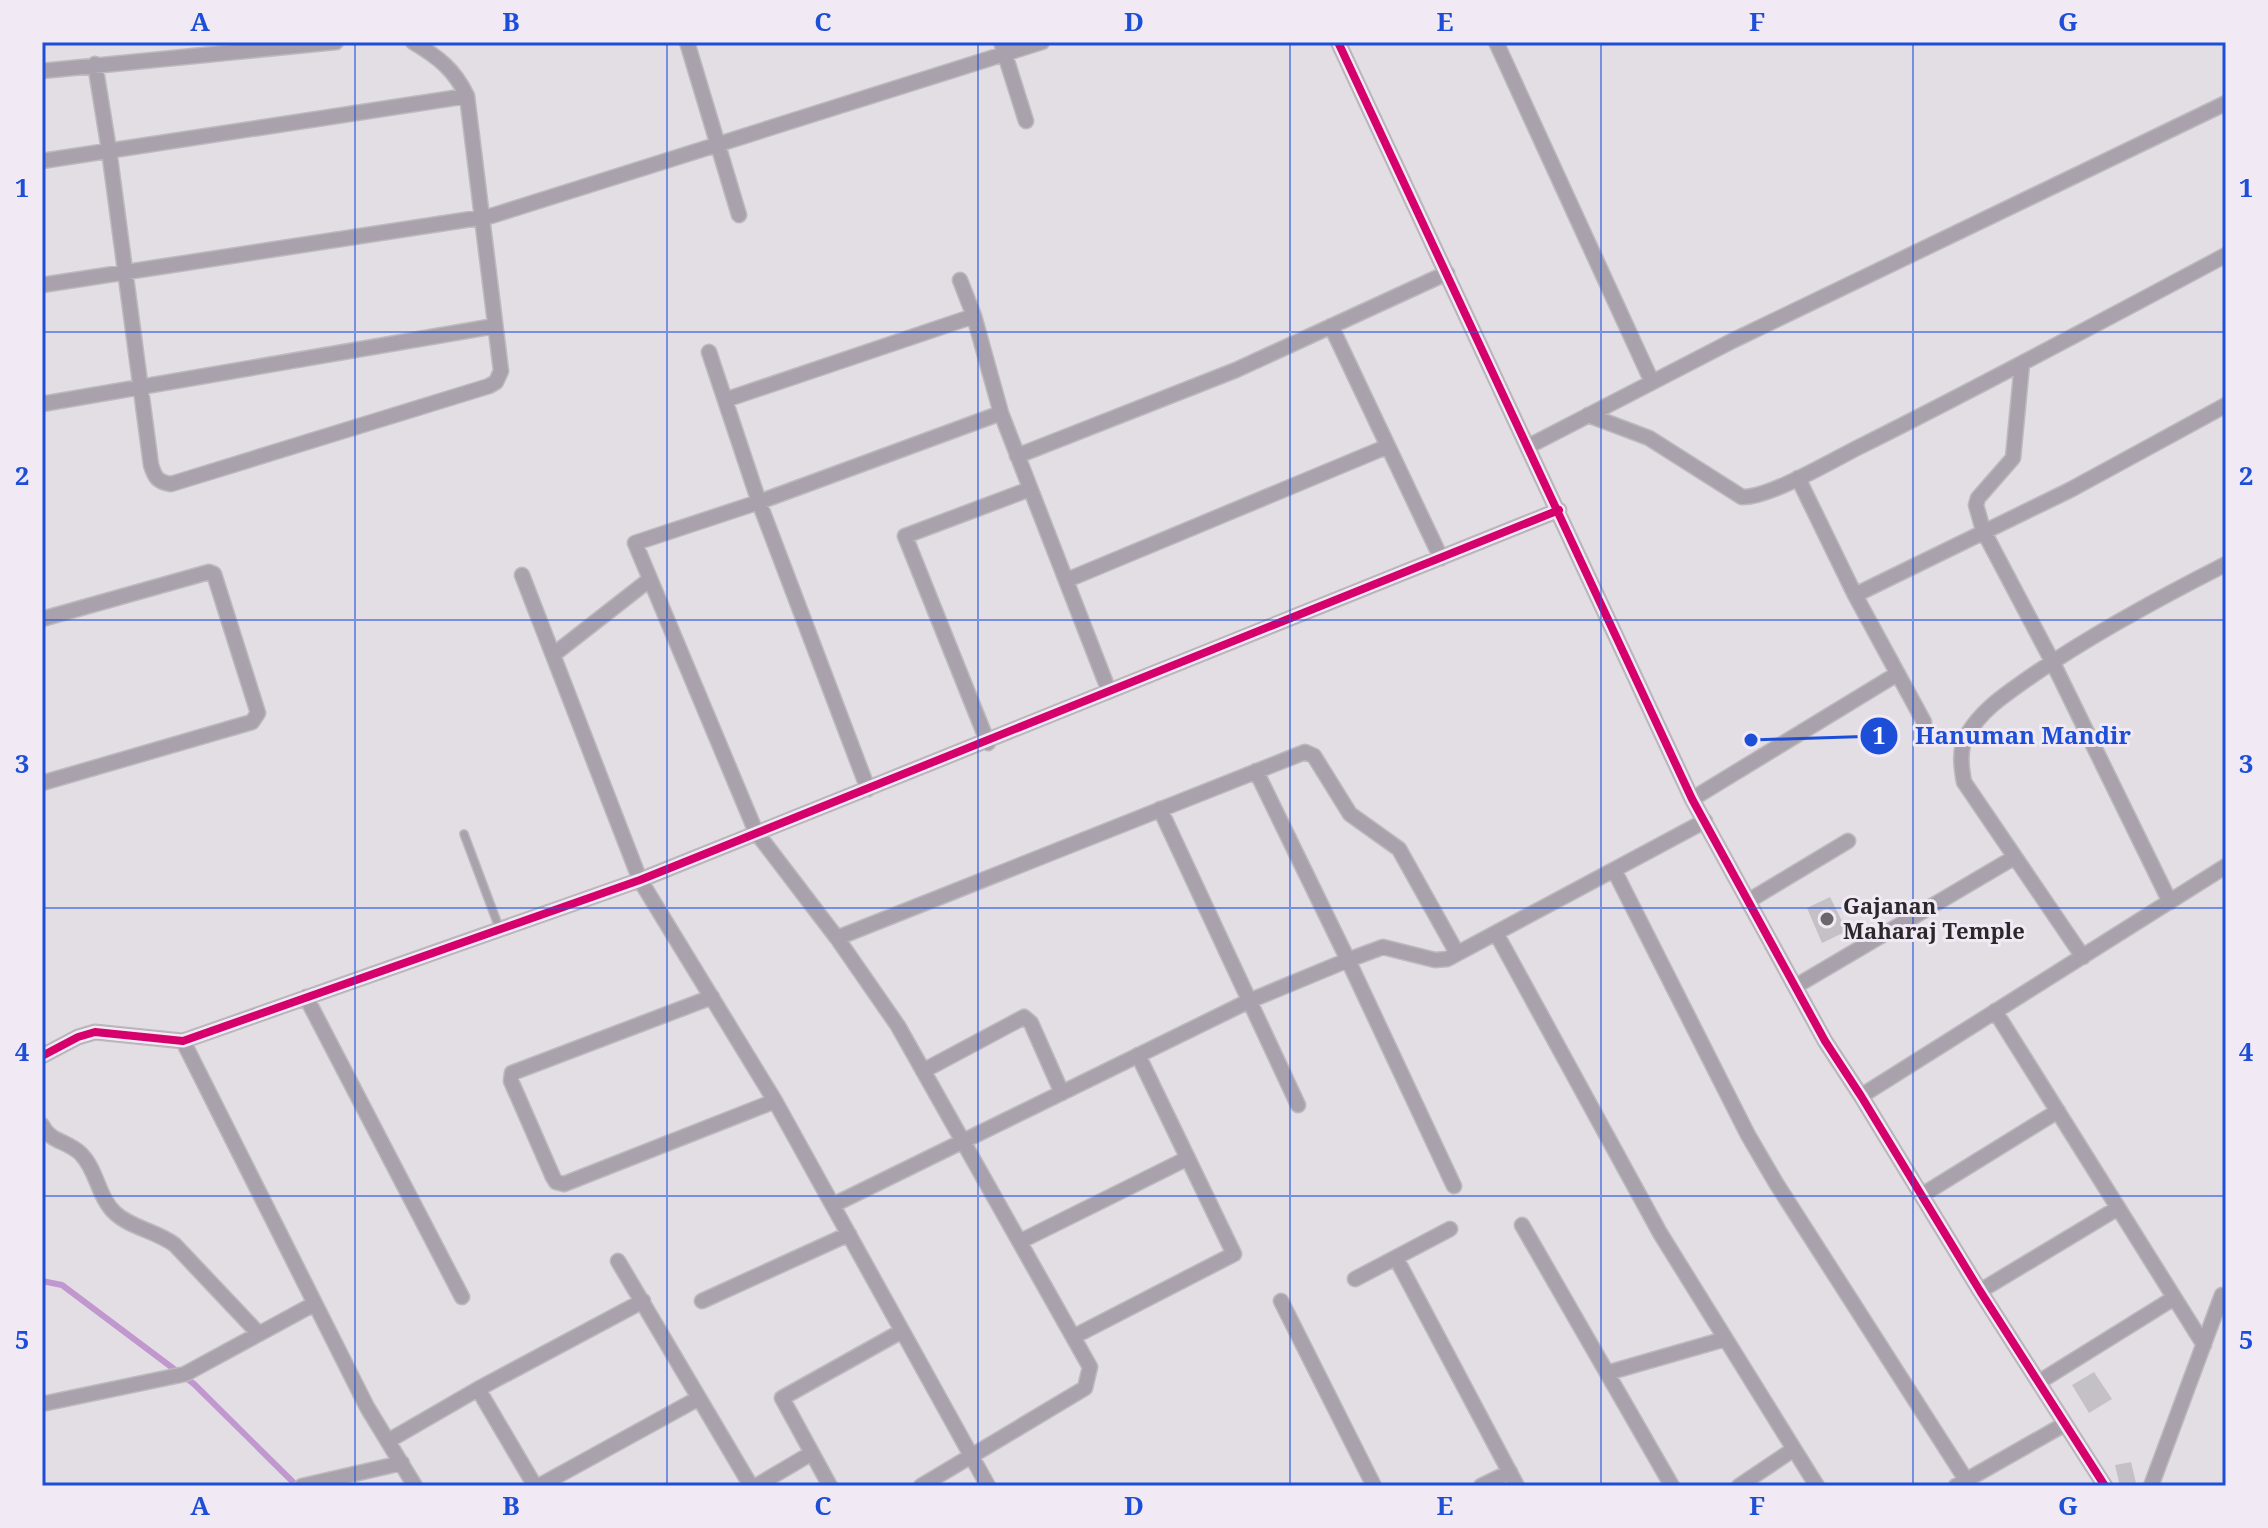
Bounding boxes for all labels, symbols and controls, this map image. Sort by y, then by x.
text: A [190,3,210,39]
text: B [502,3,520,39]
text: C [814,3,832,39]
text: D [1124,3,1144,39]
text: E [1437,3,1454,39]
text: F [1749,3,1765,39]
text: G [2058,3,2078,39]
text: 1 [15,169,29,205]
text: 1 [2239,169,2253,205]
text: 2 [15,457,29,493]
text: 2 [2239,457,2253,493]
callout: Hanuman Mandir [1859,712,2147,760]
text: 1 [1872,718,1886,751]
text: Hanuman Mandir [1915,718,2132,751]
text: 3 [15,745,29,781]
text: 3 [2239,745,2253,781]
place label: Gajanan Maharaj Temple [1843,890,2025,945]
marker: Gajanan Maharaj Temple [1818,910,1836,928]
text: 4 [15,1033,30,1069]
text: 4 [2239,1033,2254,1069]
text: 5 [15,1321,29,1357]
text: 5 [2239,1321,2253,1357]
text: A [190,1487,210,1523]
text: B [502,1487,520,1523]
text: C [814,1487,832,1523]
text: D [1124,1487,1144,1523]
text: E [1437,1487,1454,1523]
text: F [1749,1487,1765,1523]
text: G [2058,1487,2078,1523]

